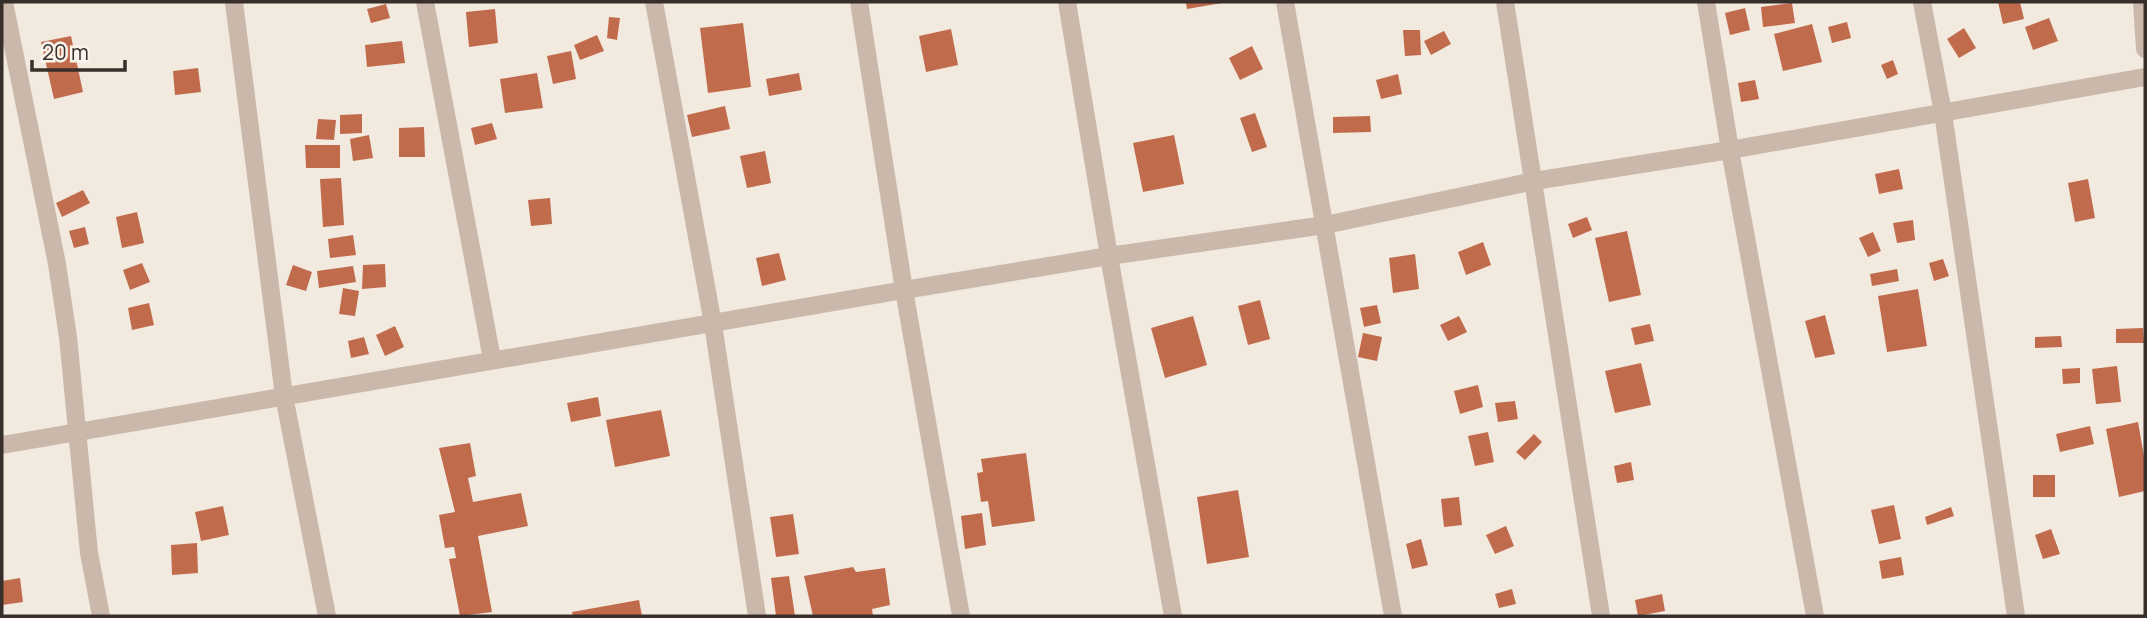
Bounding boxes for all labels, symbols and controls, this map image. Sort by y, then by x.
scale bar [32,28,124,72]
text: 20 m [42,38,89,66]

